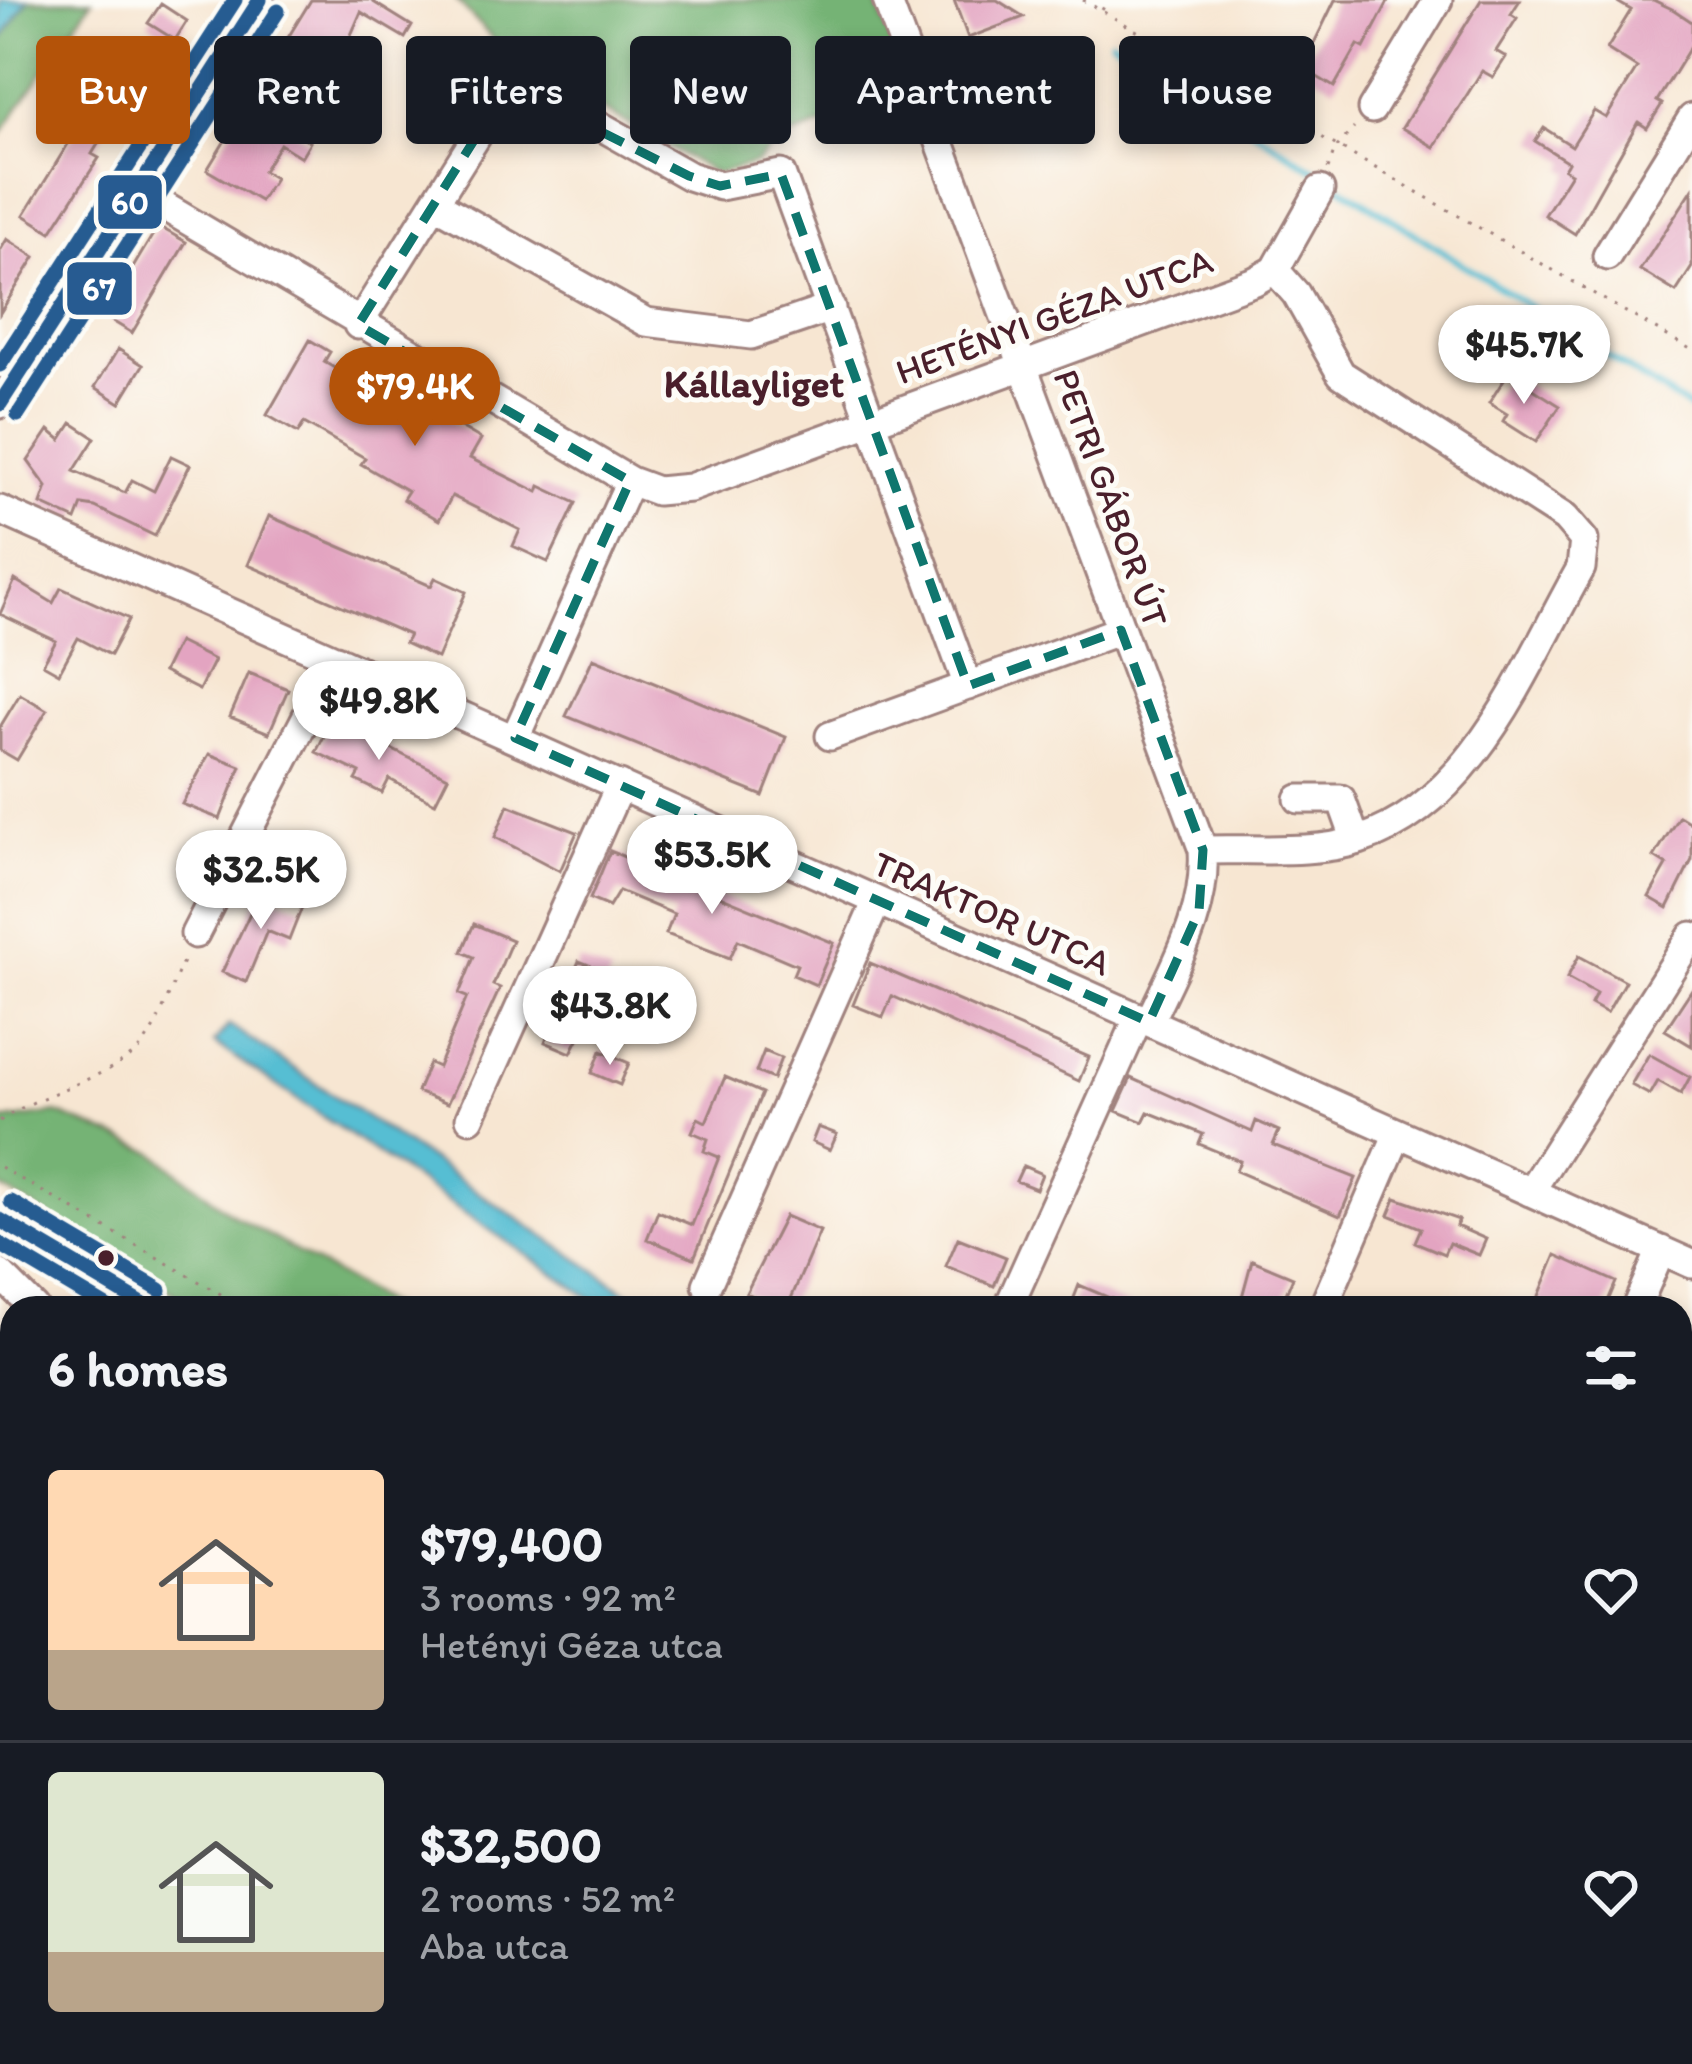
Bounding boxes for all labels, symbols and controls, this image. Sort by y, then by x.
chip: Buy [36,36,190,144]
chip: Rent [214,36,382,144]
chip: Filters [406,36,606,144]
chip: New [630,36,791,144]
chip: Apartment [815,36,1095,144]
chip: House [1119,36,1315,144]
line badge: 60 [96,173,164,231]
text: 60 [111,183,149,222]
street label: HETÉNYI GÉZA UTCA [890,239,1218,393]
line badge: 67 [65,260,134,317]
text: 67 [82,269,117,308]
pin: $45.7K [1426,305,1622,407]
text: $45.7K [1465,320,1583,367]
pin: $79.4K [317,347,513,449]
district label: Kállayliget [664,360,845,407]
text: $79.4K [356,362,474,409]
street label: PETRI GÁBOR ÚT [1044,363,1178,633]
pin: $49.8K [281,661,477,763]
text: $49.8K [319,676,439,723]
pin: $53.5K [614,815,810,917]
pin: $32.5K [163,830,359,932]
text: $53.5K [654,830,770,877]
street label: TRAKTOR UTCA [867,841,1117,985]
text: $32.5K [203,845,319,892]
pin: $43.8K [512,966,708,1068]
text: $43.8K [550,981,670,1028]
unlabelled marker [95,1247,117,1269]
icon: filters [1578,1335,1644,1401]
text: 6 homes [48,1338,228,1399]
text: $79,400 [420,1513,603,1574]
icon: home [144,1518,288,1662]
icon: heart [1578,1557,1644,1623]
text: 3 rooms · 92 m² [420,1574,676,1621]
text: Hetényi Géza utca [420,1621,723,1668]
text: $32,500 [420,1814,602,1875]
icon: home [144,1820,288,1964]
icon: heart [1578,1859,1644,1925]
text: 2 rooms · 52 m² [420,1875,675,1922]
text: Aba utca [420,1922,569,1969]

